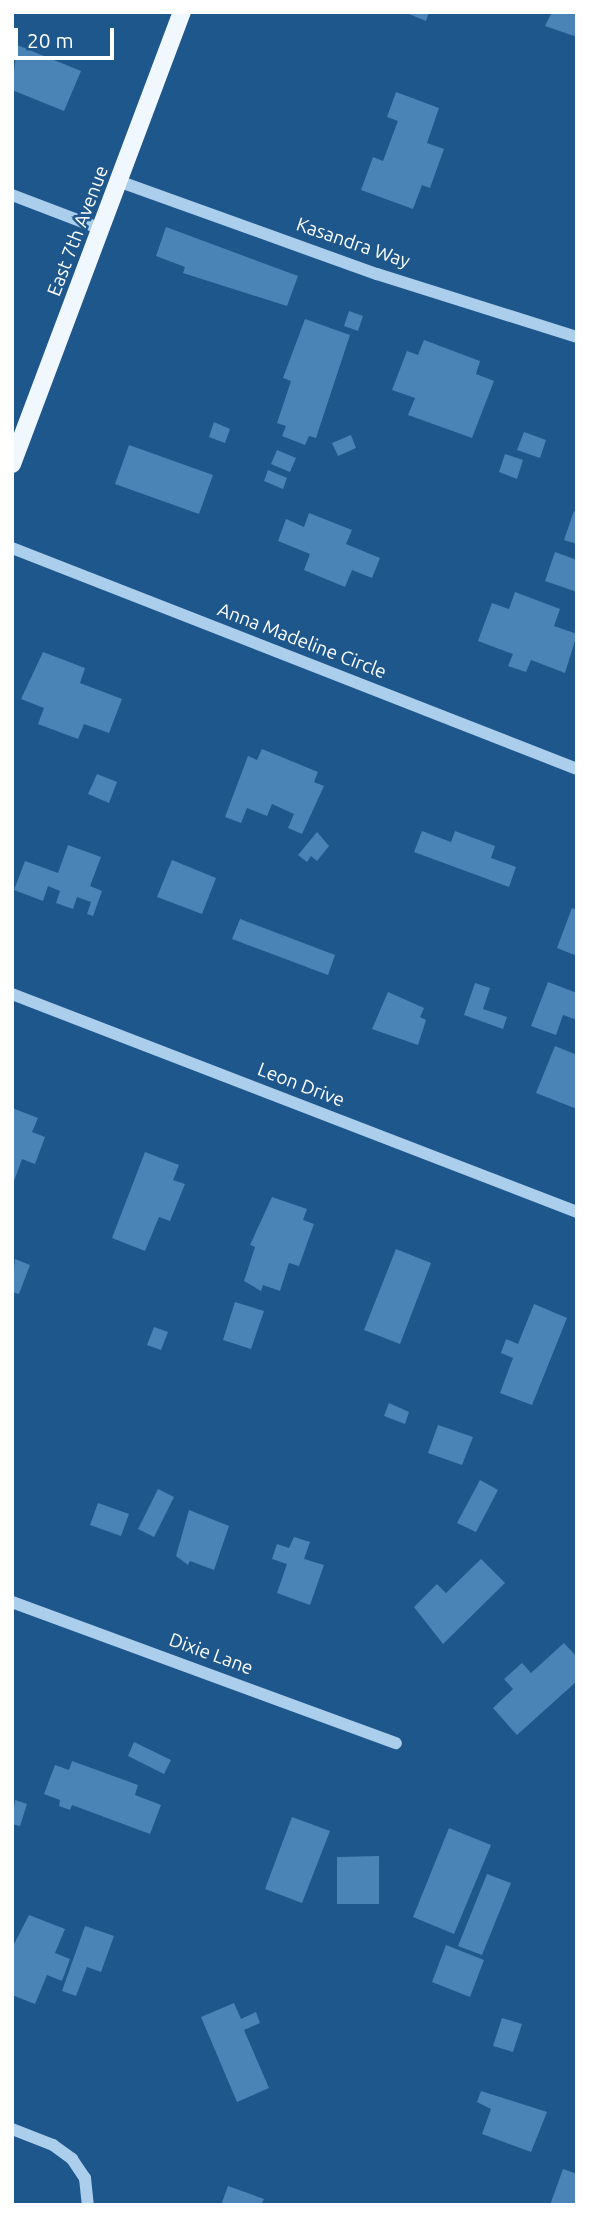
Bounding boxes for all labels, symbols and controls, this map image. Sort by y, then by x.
scale bar [18,14,117,58]
text: 20 m [27,28,74,52]
street label: East 7th Avenue [43,163,113,299]
street label: Kasandra Way [293,213,413,273]
street label: Anna Madeline Circle [214,598,390,684]
street label: Leon Drive [254,1058,348,1112]
street label: Dixie Lane [166,1628,256,1680]

